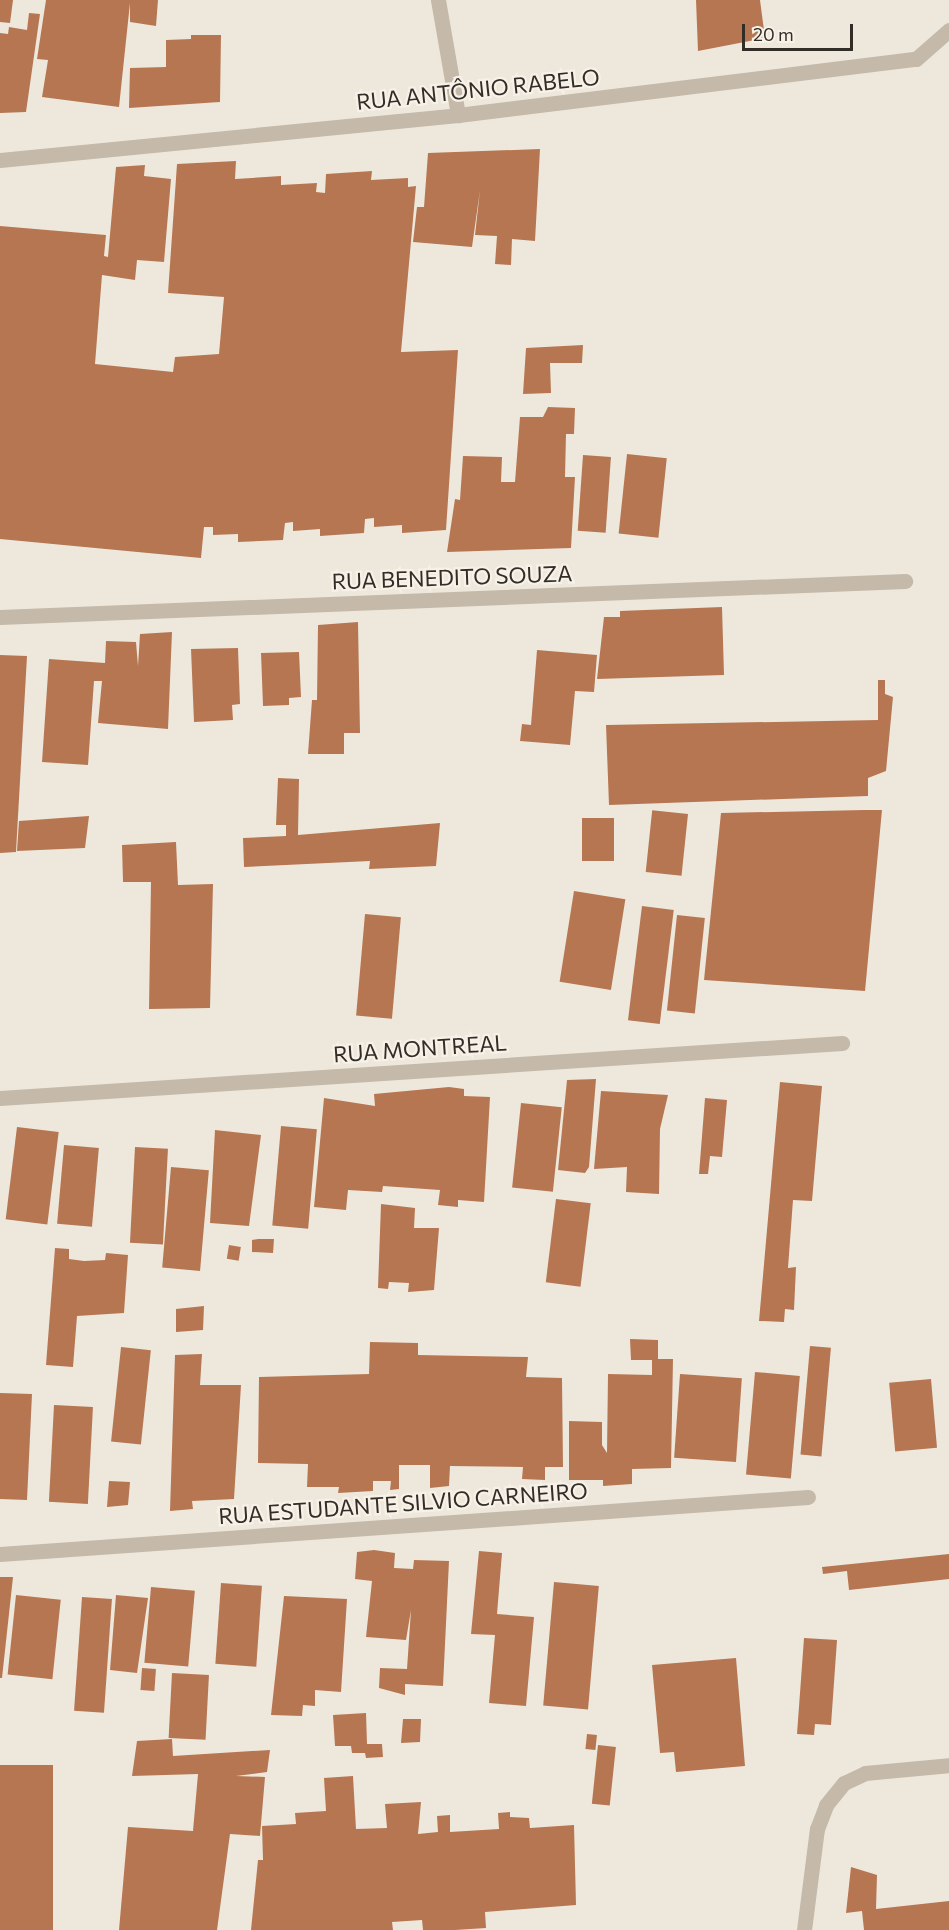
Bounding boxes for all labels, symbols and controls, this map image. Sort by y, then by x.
scale bar [745,12,856,50]
text: 20 m [753,23,794,45]
street label: RUA ANTÔNIO RABELO [355,63,601,115]
street label: RUA BENEDITO SOUZA [331,560,573,594]
street label: RUA MONTREAL [332,1029,508,1067]
street label: RUA ESTUDANTE SILVIO CARNEIRO [217,1477,589,1529]

